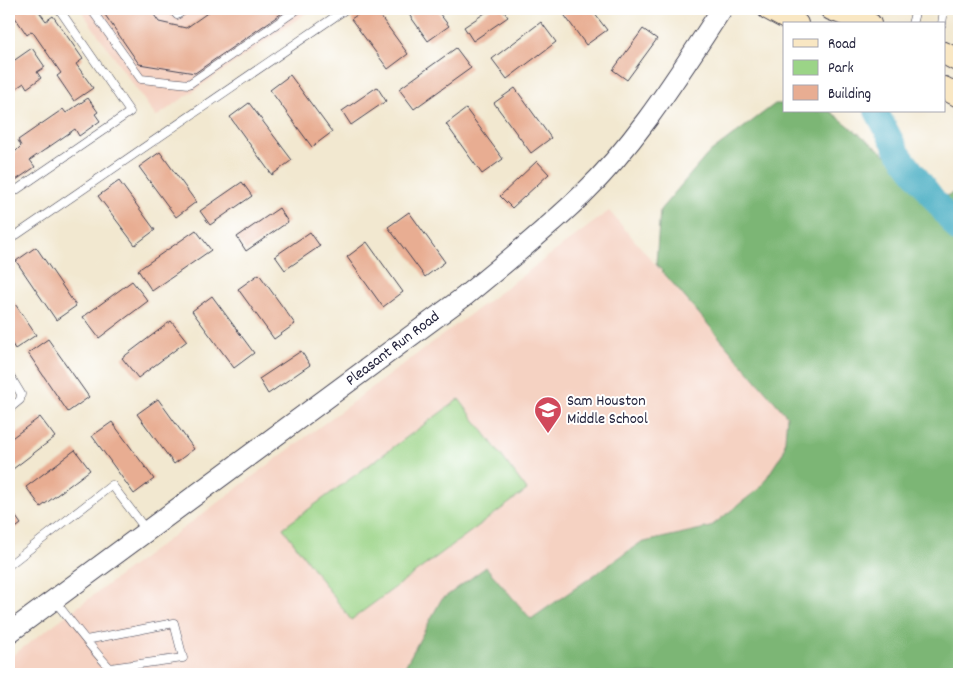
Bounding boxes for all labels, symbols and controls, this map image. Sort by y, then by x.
legend [783,22,946,112]
text: Road [828,34,856,56]
text: Park [828,58,854,80]
text: Building [828,84,871,106]
street label: Pleasant Run Road [341,306,445,392]
place label: Sam Houston Middle School [567,390,648,431]
school or university icon: Sam Houston Middle School [533,395,563,434]

